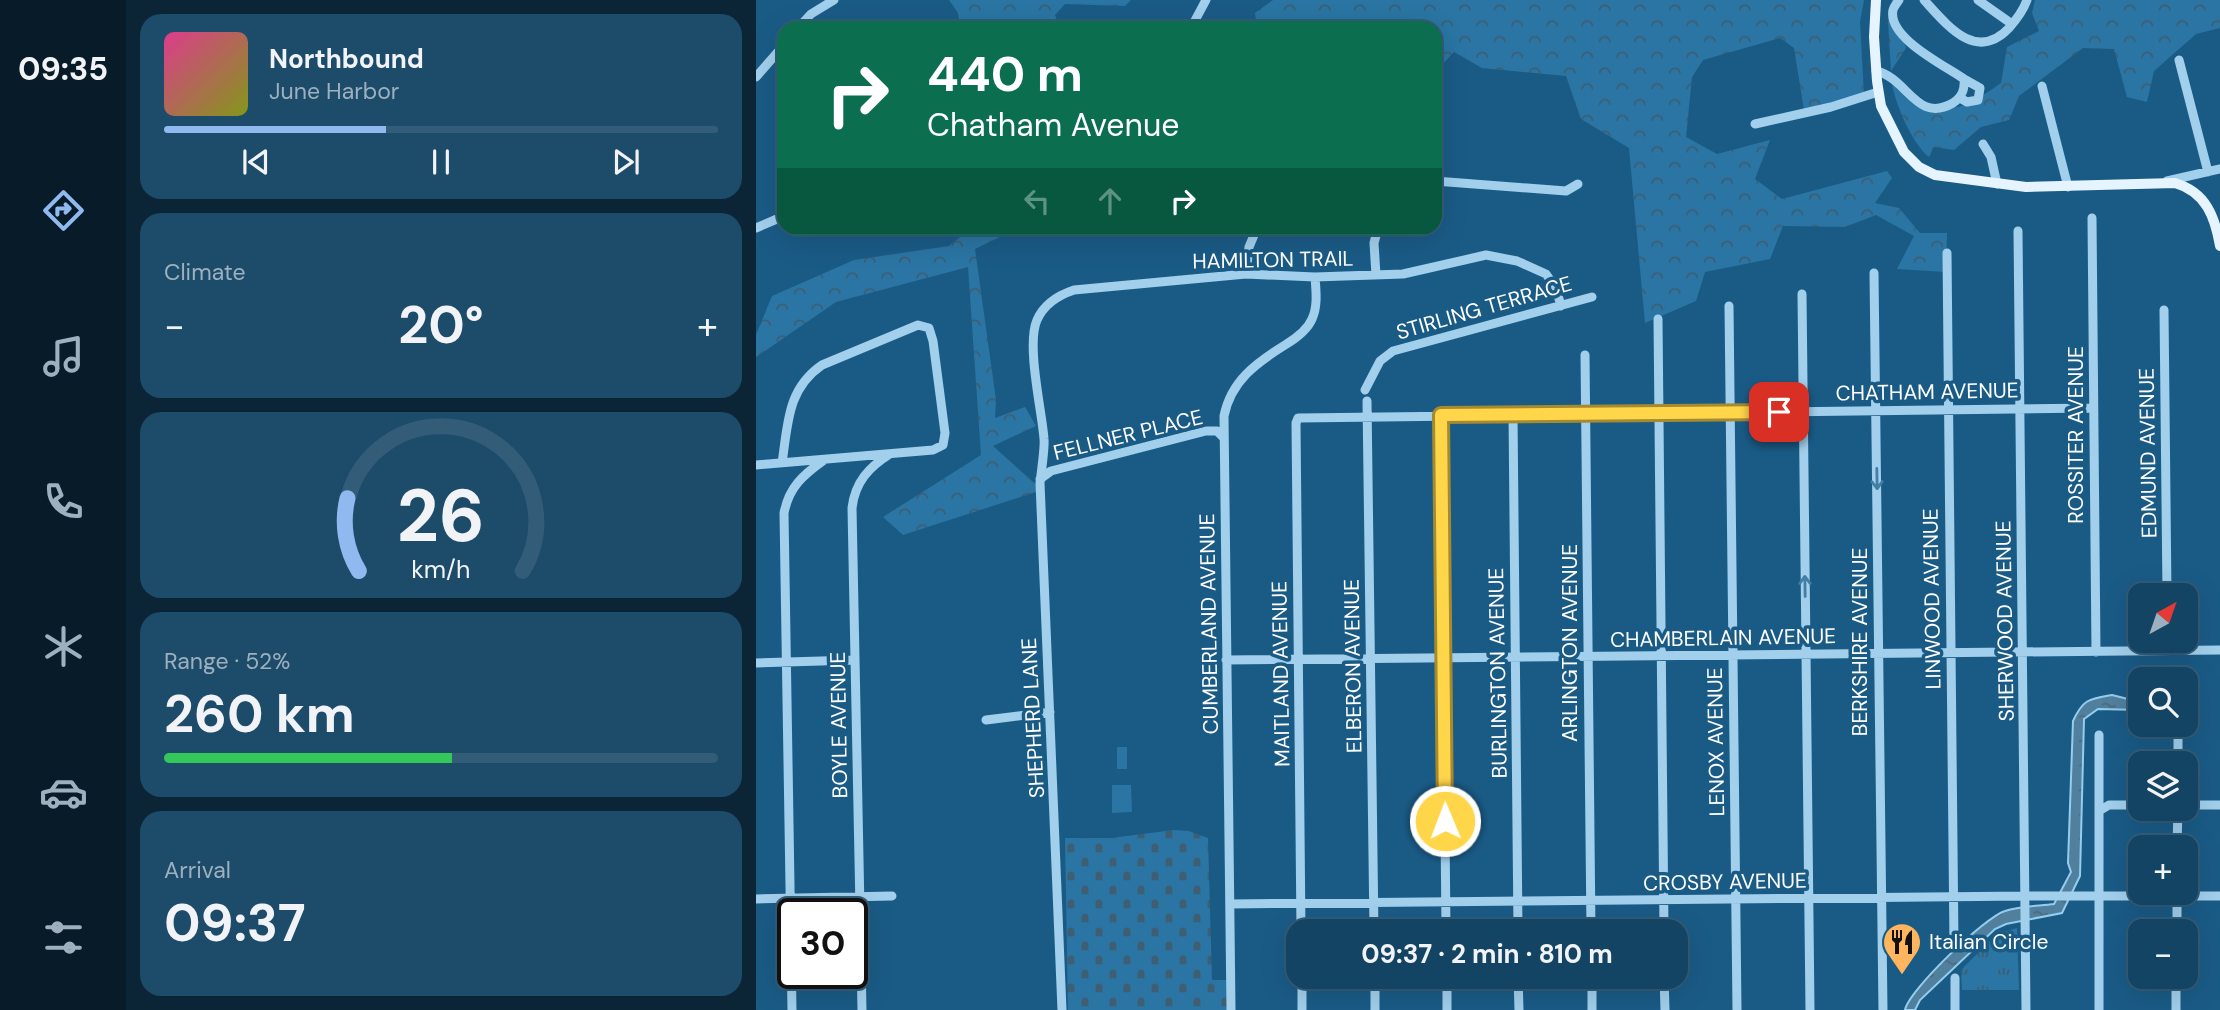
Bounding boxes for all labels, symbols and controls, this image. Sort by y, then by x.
text: Northbound [269,42,424,76]
text: 440 m [927,42,1083,106]
text: 09:35 [18,48,108,90]
icon: right [812,49,903,140]
text: June Harbor [269,76,399,106]
text: Chatham Avenue [927,104,1179,146]
icon: previous [237,143,275,181]
icon: pause [422,143,460,181]
icon: next [607,143,645,181]
icon: left [1018,182,1056,220]
icon: ahead [1091,182,1129,220]
icon: right [1164,182,1202,220]
icon: directions [39,186,88,235]
street label: HAMILTON TRAIL [1192,245,1354,275]
text: Climate [164,257,246,287]
street label: STIRLING TERRACE [1393,270,1575,346]
text: 20° [398,291,484,359]
text: − [164,301,185,351]
text: + [697,301,718,351]
icon: music [39,332,88,381]
street label: ROSSITER AVENUE [2062,346,2090,524]
street label: EDMUND AVENUE [2133,368,2163,538]
street label: CHATHAM AVENUE [1835,376,2019,408]
pin [1749,382,1809,442]
icon: arrive [1760,393,1798,431]
street label: FELLNER PLACE [1050,403,1206,467]
one-way arrow [1870,467,1884,490]
text: 26 [397,469,485,564]
icon: phone [39,477,88,526]
street label: LINWOOD AVENUE [1916,508,1948,690]
street label: CUMBERLAND AVENUE [1193,513,1225,735]
street label: SHERWOOD AVENUE [1989,520,2021,722]
street label: ARLINGTON AVENUE [1556,544,1584,742]
street label: BERKSHIRE AVENUE [1846,548,1874,736]
text: km/h [411,553,471,586]
street label: BURLINGTON AVENUE [1482,567,1514,779]
one-way arrow [1798,575,1812,598]
street label: ELBERON AVENUE [1337,579,1369,753]
street label: MAITLAND AVENUE [1265,581,1297,767]
north arrow [2128,583,2198,653]
map controls [2128,583,2198,989]
icon: climate [39,622,88,671]
street label: CHAMBERLAIN AVENUE [1610,622,1836,654]
street label: SHEPHERD LANE [1015,637,1051,799]
text: Range · 52% [164,646,290,676]
street label: BOYLE AVENUE [824,651,854,799]
street label: LENOX AVENUE [1701,667,1731,817]
button: search [2128,667,2198,737]
text: 260 km [164,680,355,748]
button: layers [2128,751,2198,821]
icon: car [39,768,88,817]
position arrow [1408,784,1482,858]
button: + [2128,835,2198,905]
text: Arrival [164,855,231,885]
street label: CROSBY AVENUE [1643,867,1807,897]
text: 09:37 [164,889,306,957]
speed limit sign: 30 [777,898,868,989]
icon: filters [39,913,88,962]
button: − [2128,919,2198,989]
restaurant icon: Italian Circle [1881,921,1923,976]
place label: Italian Circle [1929,928,2049,956]
text: 09:37 · 2 min · 810 m [1361,937,1613,971]

